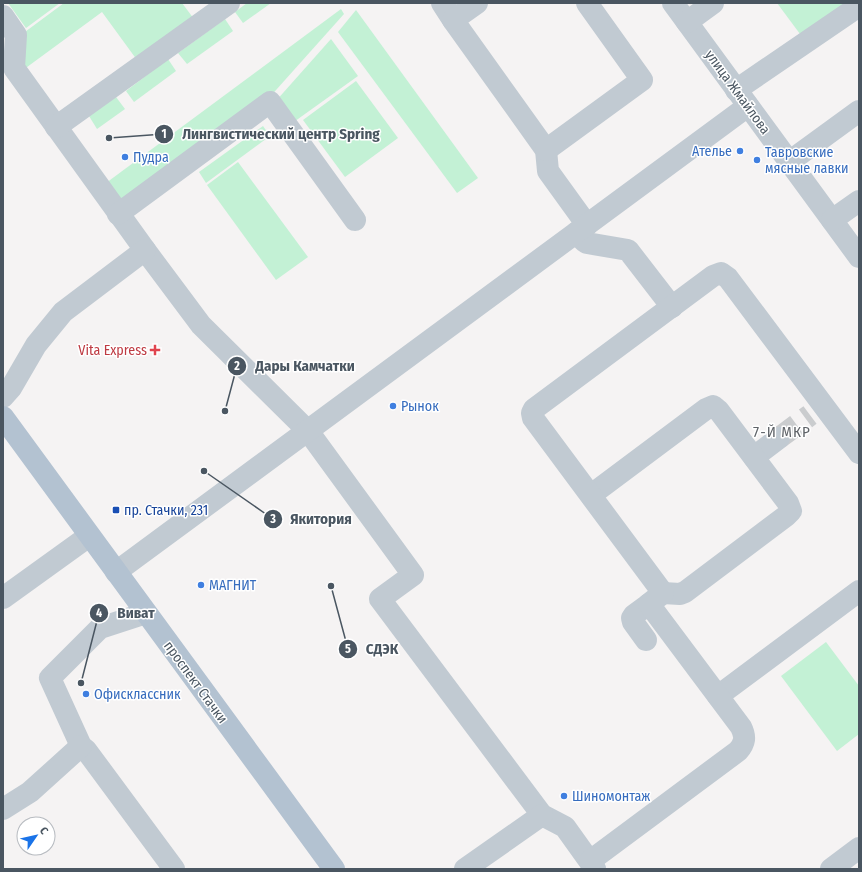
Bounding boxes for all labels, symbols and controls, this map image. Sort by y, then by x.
street label: улица Жмайлова [701,47,774,138]
callout: Лингвистический центр Spring [154,120,388,147]
text: Лингвистический центр Spring [182,125,380,143]
text: 1 [161,127,167,141]
place label: Ателье [692,143,732,160]
place label: Тавровские мясные лавки [765,144,849,177]
marker: Ателье [735,146,745,156]
place label: Пудра [133,149,169,166]
marker: Пудра [120,152,130,162]
marker: Тавровские мясные лавки [752,155,762,165]
place label: Vita Express [78,342,147,359]
marker: Vita Express [150,345,160,355]
callout: Дары Камчатки [227,352,363,379]
text: Дары Камчатки [254,357,355,375]
text: 2 [233,359,240,373]
place label: Рынок [401,398,439,415]
marker: Рынок [388,401,398,411]
district label: 7-Й МКР [753,423,811,441]
place label: пр. Стачки, 231 [124,502,208,519]
marker: пр. Стачки, 231 [111,505,121,515]
callout: Якитория [263,506,360,533]
text: Якитория [290,510,352,528]
text: 3 [269,512,276,526]
place label: МАГНИТ [209,577,257,594]
marker: МАГНИТ [196,580,206,590]
callout: Виват [89,599,163,626]
text: Виват [117,604,155,622]
text: 4 [96,606,102,620]
callout: СДЭК [338,635,407,662]
street label: проспект Стачки [160,638,231,727]
text: СДЭК [366,640,399,658]
text: 5 [345,642,351,656]
place label: Офисклассник [94,686,181,703]
marker: Офисклассник [81,689,91,699]
place label: Шиномонтаж [572,788,650,805]
marker: Шиномонтаж [559,791,569,801]
north arrow [16,816,56,856]
text: С [37,825,51,837]

